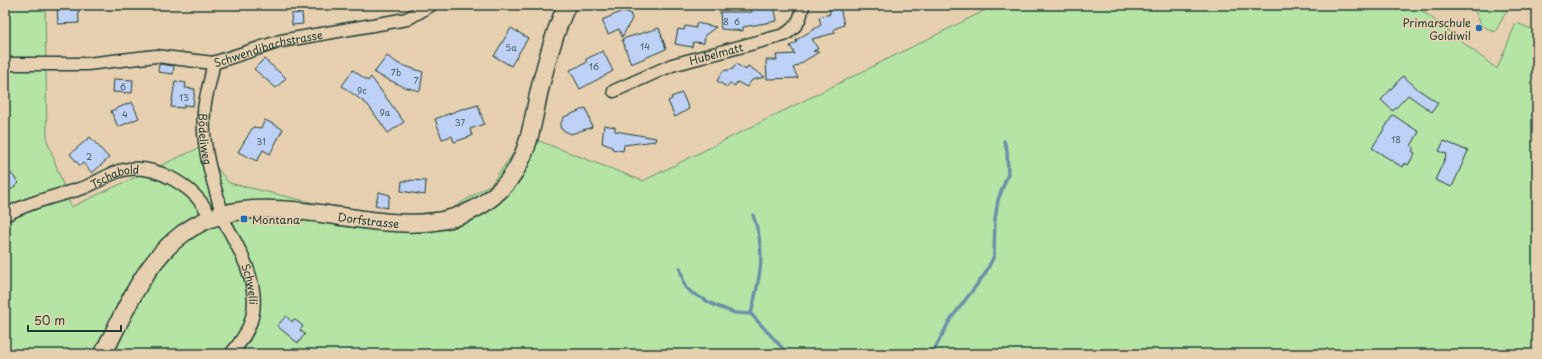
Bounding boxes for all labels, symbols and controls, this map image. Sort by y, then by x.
house number: 8 [723,14,729,28]
house number: 6 [734,14,740,28]
place label: Primarschule Goldiwil [1402,14,1471,44]
marker: Primarschule Goldiwil [1474,23,1484,33]
street label: Schwendibachstrasse [211,25,324,71]
street label: Hubelmatt [687,38,745,69]
house number: 14 [640,39,650,53]
house number: 5a [505,40,517,54]
house number: 16 [589,59,599,73]
house number: 7b [391,65,401,79]
house number: 7 [413,73,419,87]
house number: 6 [120,79,126,93]
house number: 9c [357,83,367,97]
house number: 13 [179,90,189,104]
house number: 9a [380,105,391,119]
house number: 4 [122,107,128,121]
street label: Bödeliweg [195,113,217,166]
house number: 37 [455,115,465,129]
house number: 18 [1391,132,1401,146]
house number: 31 [256,134,266,148]
house number: 2 [86,149,92,163]
street label: Tschabold [87,160,139,192]
street label: Dorfstrasse [336,208,400,231]
place label: Montana [252,211,300,228]
marker: Montana [239,214,249,224]
street label: Schwelli [238,261,262,305]
scale bar [28,307,121,333]
text: 50 m [34,311,65,329]

